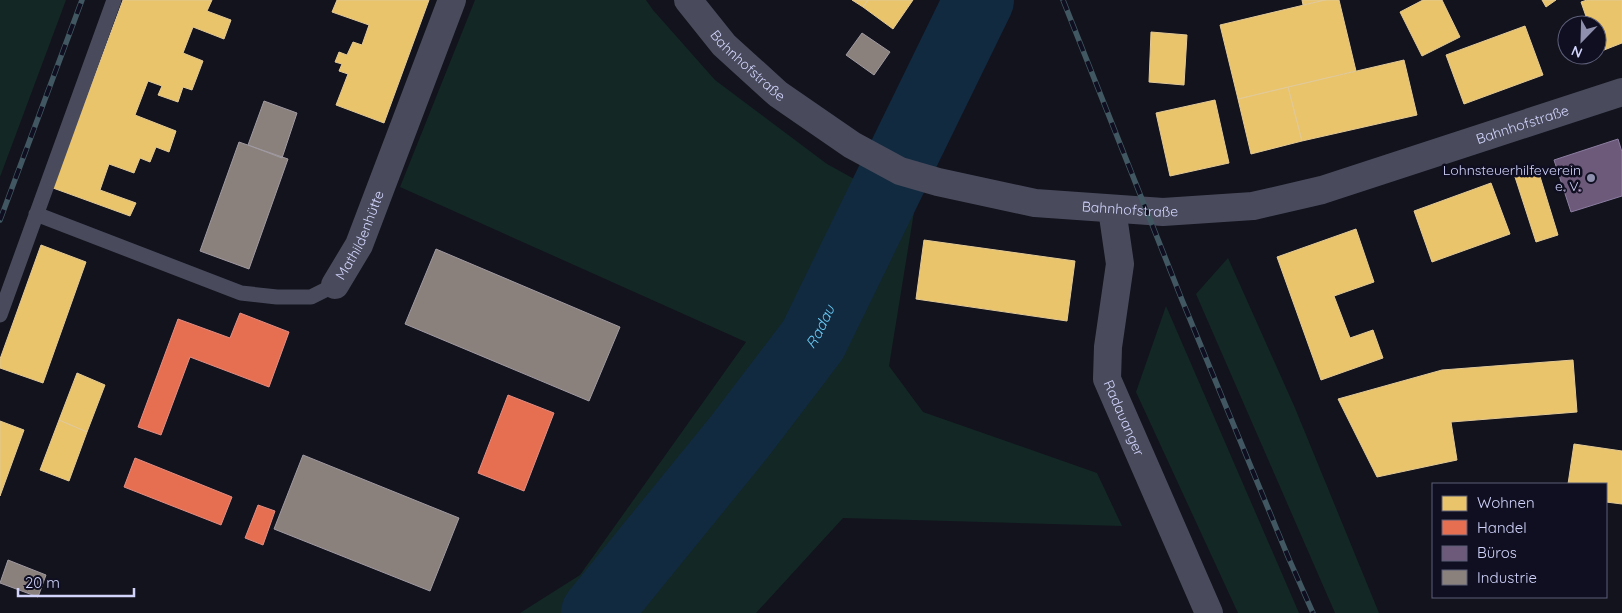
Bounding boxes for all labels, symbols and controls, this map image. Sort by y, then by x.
north arrow [1557,15,1607,65]
street label: Bahnhofstraße [706,26,789,105]
text: N [1569,42,1585,62]
street label: Bahnhofstraße [1474,101,1571,148]
place label: Lohnsteuerhilfeverein e. V. [1443,161,1581,195]
marker: Lohnsteuerhilfeverein e. V. [1585,172,1597,184]
street label: Mathildenhütte [331,188,388,283]
street label: Bahnhofstraße [1081,197,1179,221]
water label: Radau [801,300,839,352]
street label: Radauanger [1100,377,1149,459]
legend [1432,483,1607,598]
text: Wohnen [1477,493,1535,512]
text: Handel [1477,518,1527,537]
text: Büros [1477,543,1517,562]
scale bar [18,566,134,598]
text: Industrie [1477,568,1537,587]
text: 20 m [25,573,60,592]

